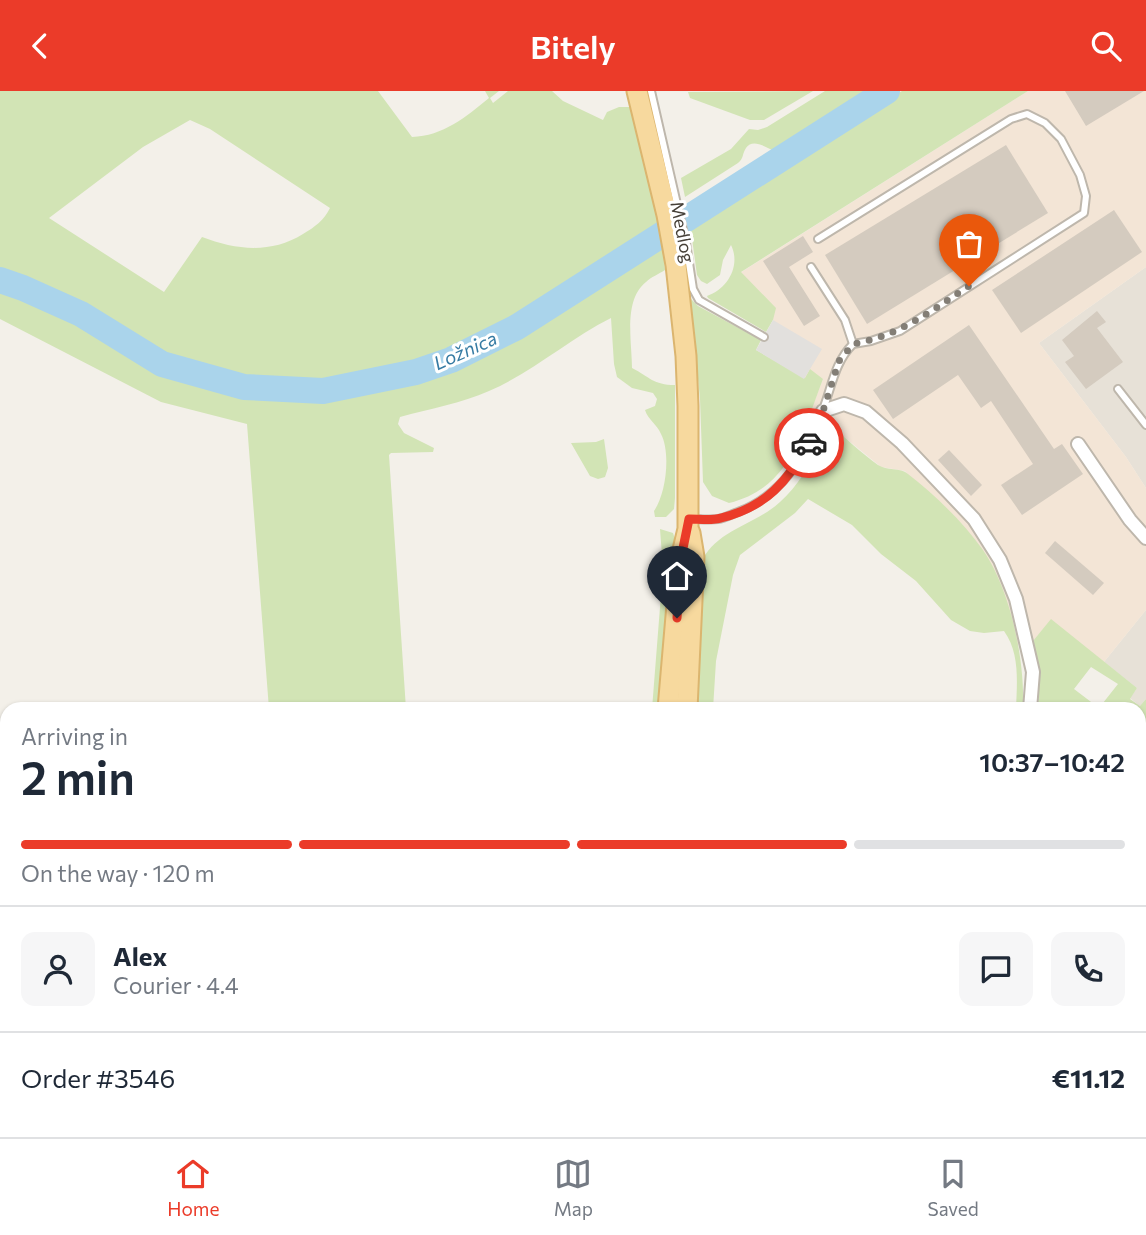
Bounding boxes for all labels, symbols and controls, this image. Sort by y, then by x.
text: Bitely [530,26,616,66]
icon: back [21,27,59,65]
icon: search [1087,27,1125,65]
street label: Medlog [666,199,700,265]
pin [939,214,999,286]
icon: bag [950,225,988,263]
water label: Ložnica [430,326,500,374]
courier [774,408,844,478]
icon: car [790,424,828,462]
pin [647,546,707,618]
icon: home [658,557,696,595]
text: Arriving in [21,722,128,750]
text: 10:37–10:42 [979,746,1125,777]
text: 2 min [21,748,135,804]
text: On the way · 120 m [21,859,215,887]
button: person [21,932,95,1006]
button: chat [959,932,1033,1006]
button: phone [1051,932,1125,1006]
text: Alex [113,940,167,971]
text: Courier · 4.4 [113,971,239,999]
text: Order #3546 [21,1062,175,1093]
text: €11.12 [1052,1062,1125,1093]
tab: Home [167,1155,219,1220]
tab: Map [554,1155,593,1220]
tab: Saved [927,1155,979,1220]

